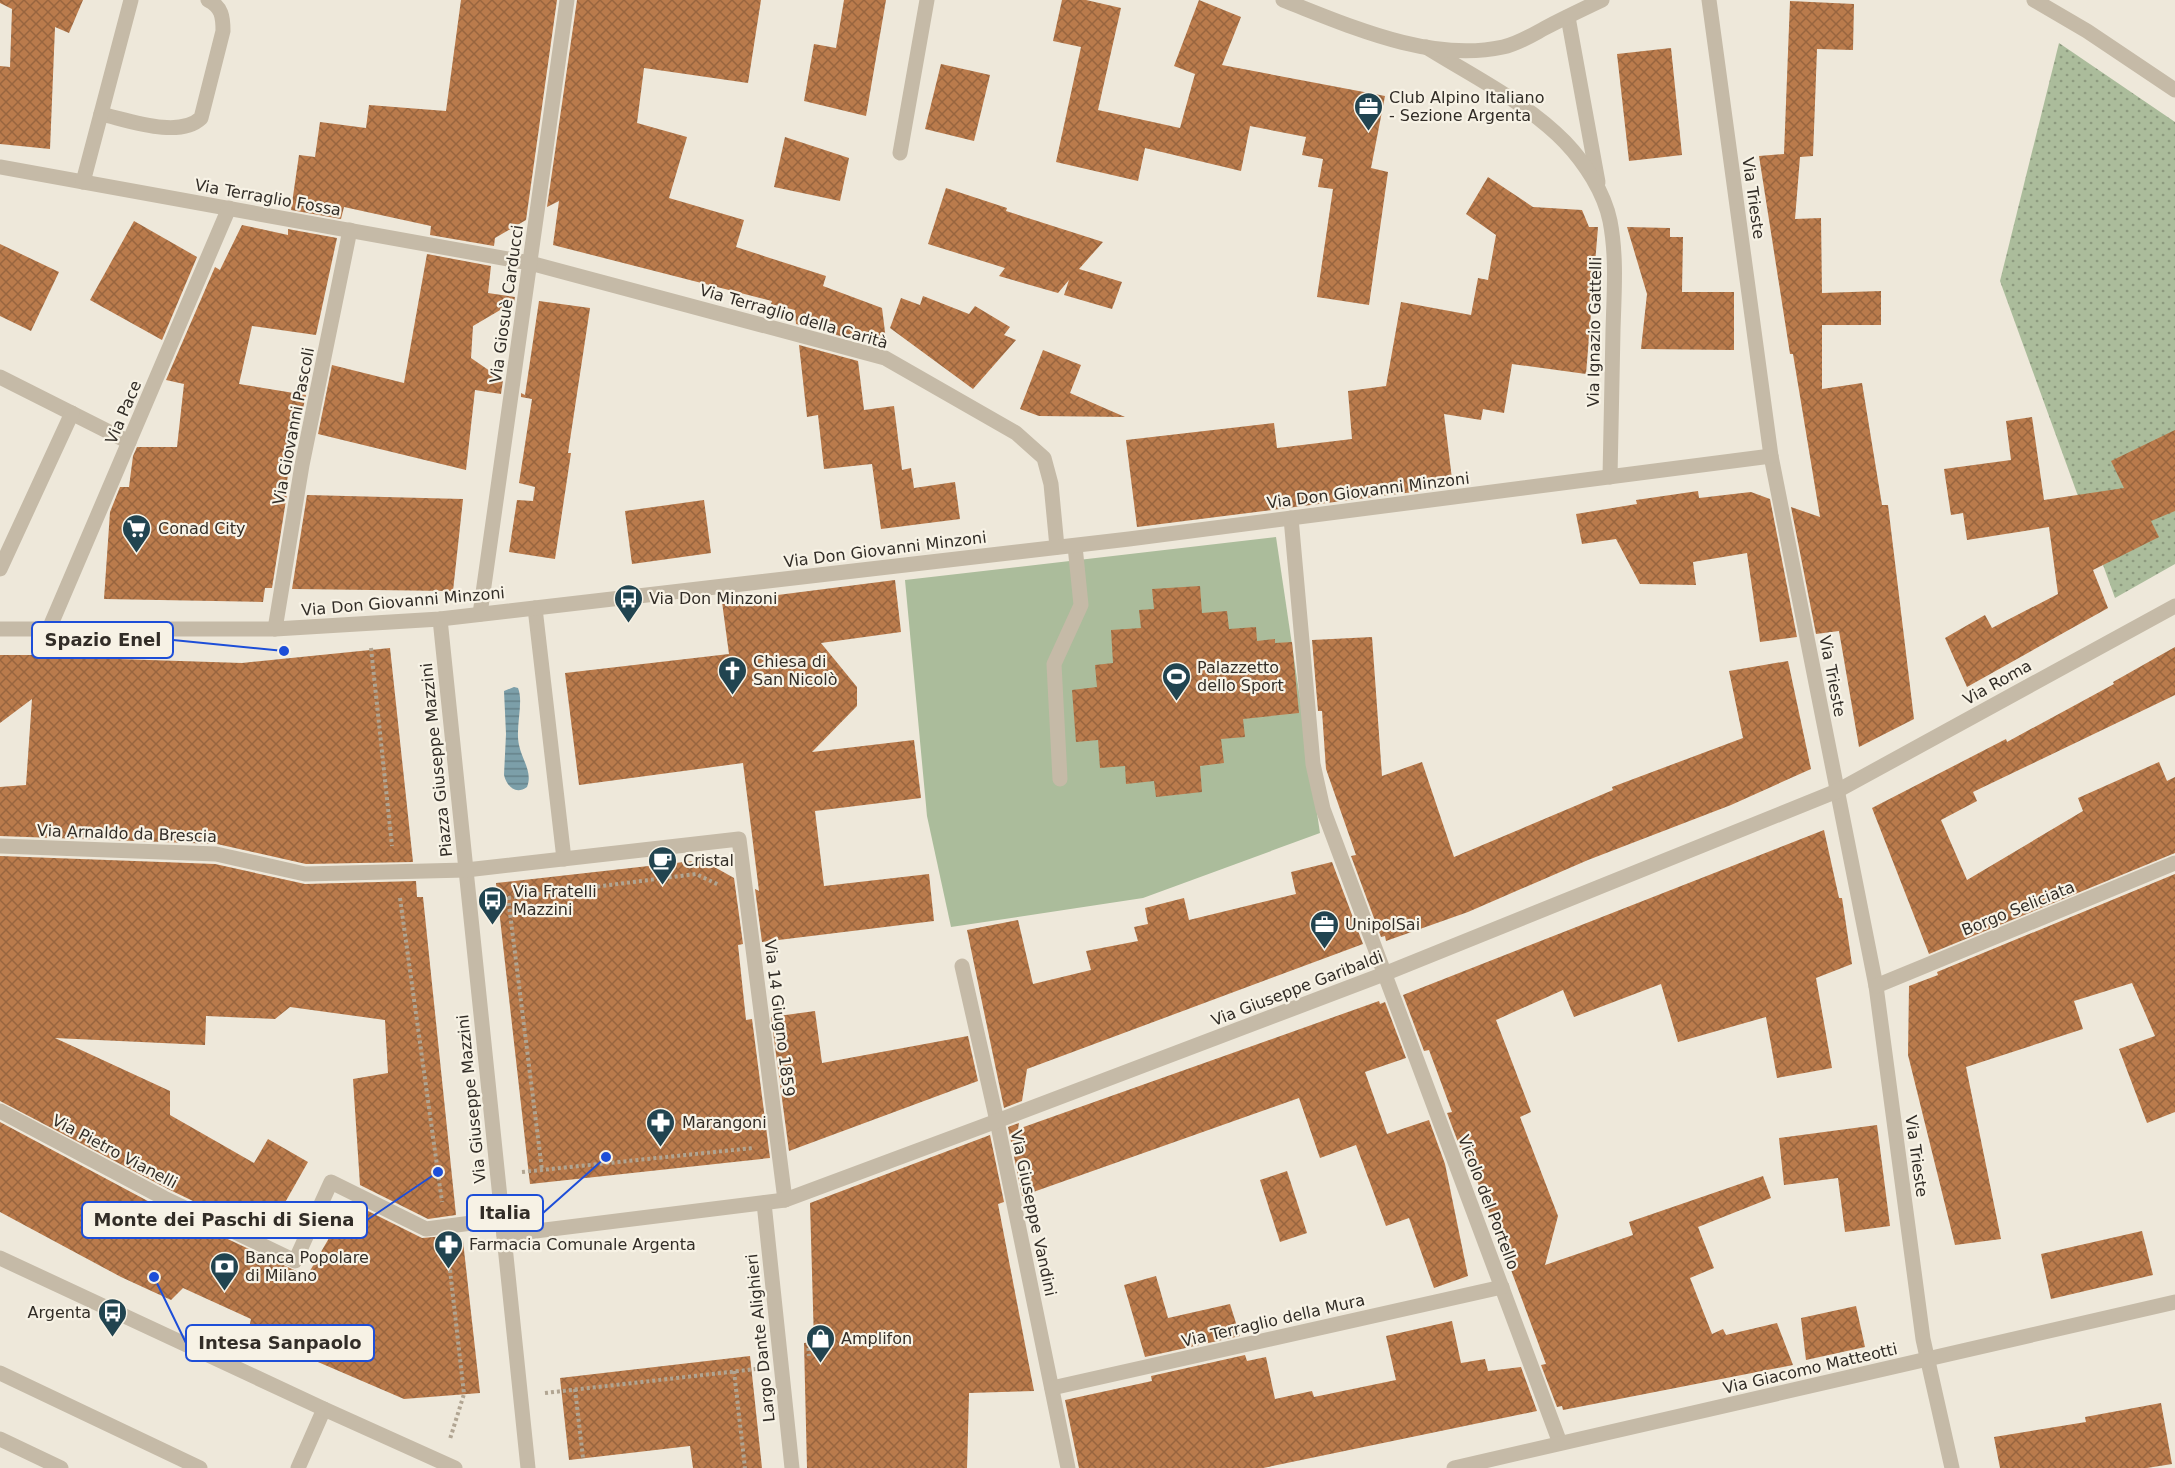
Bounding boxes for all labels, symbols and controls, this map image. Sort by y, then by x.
place label: Club Alpino Italiano - Sezione Argenta [1389,88,1544,125]
office icon: Club Alpino Italiano - Sezione Argenta [1352,90,1384,132]
street label: Via Trieste [1738,156,1769,240]
street label: Via Terraglio Fossa [193,175,343,220]
street label: Via Giosuè Carducci [486,224,527,384]
street label: Via Ignazio Gattelli [1584,257,1605,407]
street label: Via Terraglio della Carità [697,280,890,353]
street label: Via Giovanni Pascoli [269,346,318,507]
street label: Via Pace [102,378,145,447]
street label: Via Don Giovanni Minzoni [1266,469,1471,512]
supermarket icon: Conad City [121,512,153,554]
place label: Conad City [158,519,246,538]
street label: Via Don Giovanni Minzoni [783,528,988,571]
bus stop icon: Via Don Minzoni [612,582,644,624]
street label: Via Don Giovanni Minzoni [301,583,506,620]
place label: Via Don Minzoni [649,589,777,608]
callout: Spazio Enel [32,622,173,658]
text: Spazio Enel [45,629,161,650]
street label: Via Trieste [1815,634,1850,718]
place label: Chiesa di San Nicolò [753,652,837,689]
church icon: Chiesa di San Nicolò [716,654,748,696]
street label: Via Roma [1960,656,2035,709]
place label: Palazzetto dello Sport [1197,658,1284,695]
sports icon: Palazzetto dello Sport [1160,660,1192,702]
street label: Piazza Giuseppe Mazzini [417,662,456,858]
street label: Via Arnaldo da Brescia [37,821,217,846]
cafe icon: Cristal [646,844,678,886]
place label: Cristal [683,851,734,870]
street label: Borgo Seliciata [1959,877,2077,940]
place label: Via Fratelli Mazzini [513,882,597,919]
bus stop icon: Via Fratelli Mazzini [476,884,508,926]
office icon: UnipolSai [1308,908,1340,950]
place label: UnipolSai [1345,915,1420,934]
street label: Via 14 Giugno 1859 [760,938,799,1098]
street label: Via Giuseppe Garibaldi [1209,947,1386,1030]
street label: Via Giuseppe Mazzini [453,1014,490,1184]
pharmacy icon: Marangoni [645,1106,677,1148]
street label: Via Pietro Vianelli [49,1110,181,1192]
place label: Marangoni [682,1113,767,1132]
street label: Via Trieste [1901,1114,1932,1198]
street label: Via Giuseppe Vandini [1007,1128,1060,1298]
street label: Vicolo del Portello [1454,1132,1523,1272]
callout: Italia [467,1195,543,1231]
callout: Monte dei Paschi di Siena [82,1202,367,1238]
text: Italia [479,1202,531,1223]
text: Monte dei Paschi di Siena [94,1209,354,1230]
pharmacy icon: Farmacia Comunale Argenta [432,1228,464,1270]
place label: Farmacia Comunale Argenta [469,1235,696,1254]
place label: Banca Popolare di Milano [245,1248,369,1285]
bank icon: Banca Popolare di Milano [208,1250,240,1292]
street label: Largo Dante Alighieri [742,1253,779,1423]
street label: Via Terraglio della Mura [1180,1290,1367,1351]
bus stop icon: Argenta [96,1296,128,1338]
place label: Argenta [28,1303,91,1322]
shop icon: Amplifon [804,1322,836,1364]
callout: Intesa Sanpaolo [186,1325,374,1361]
place label: Amplifon [841,1329,912,1348]
text: Intesa Sanpaolo [198,1332,362,1353]
street label: Via Giacomo Matteotti [1721,1339,1899,1398]

